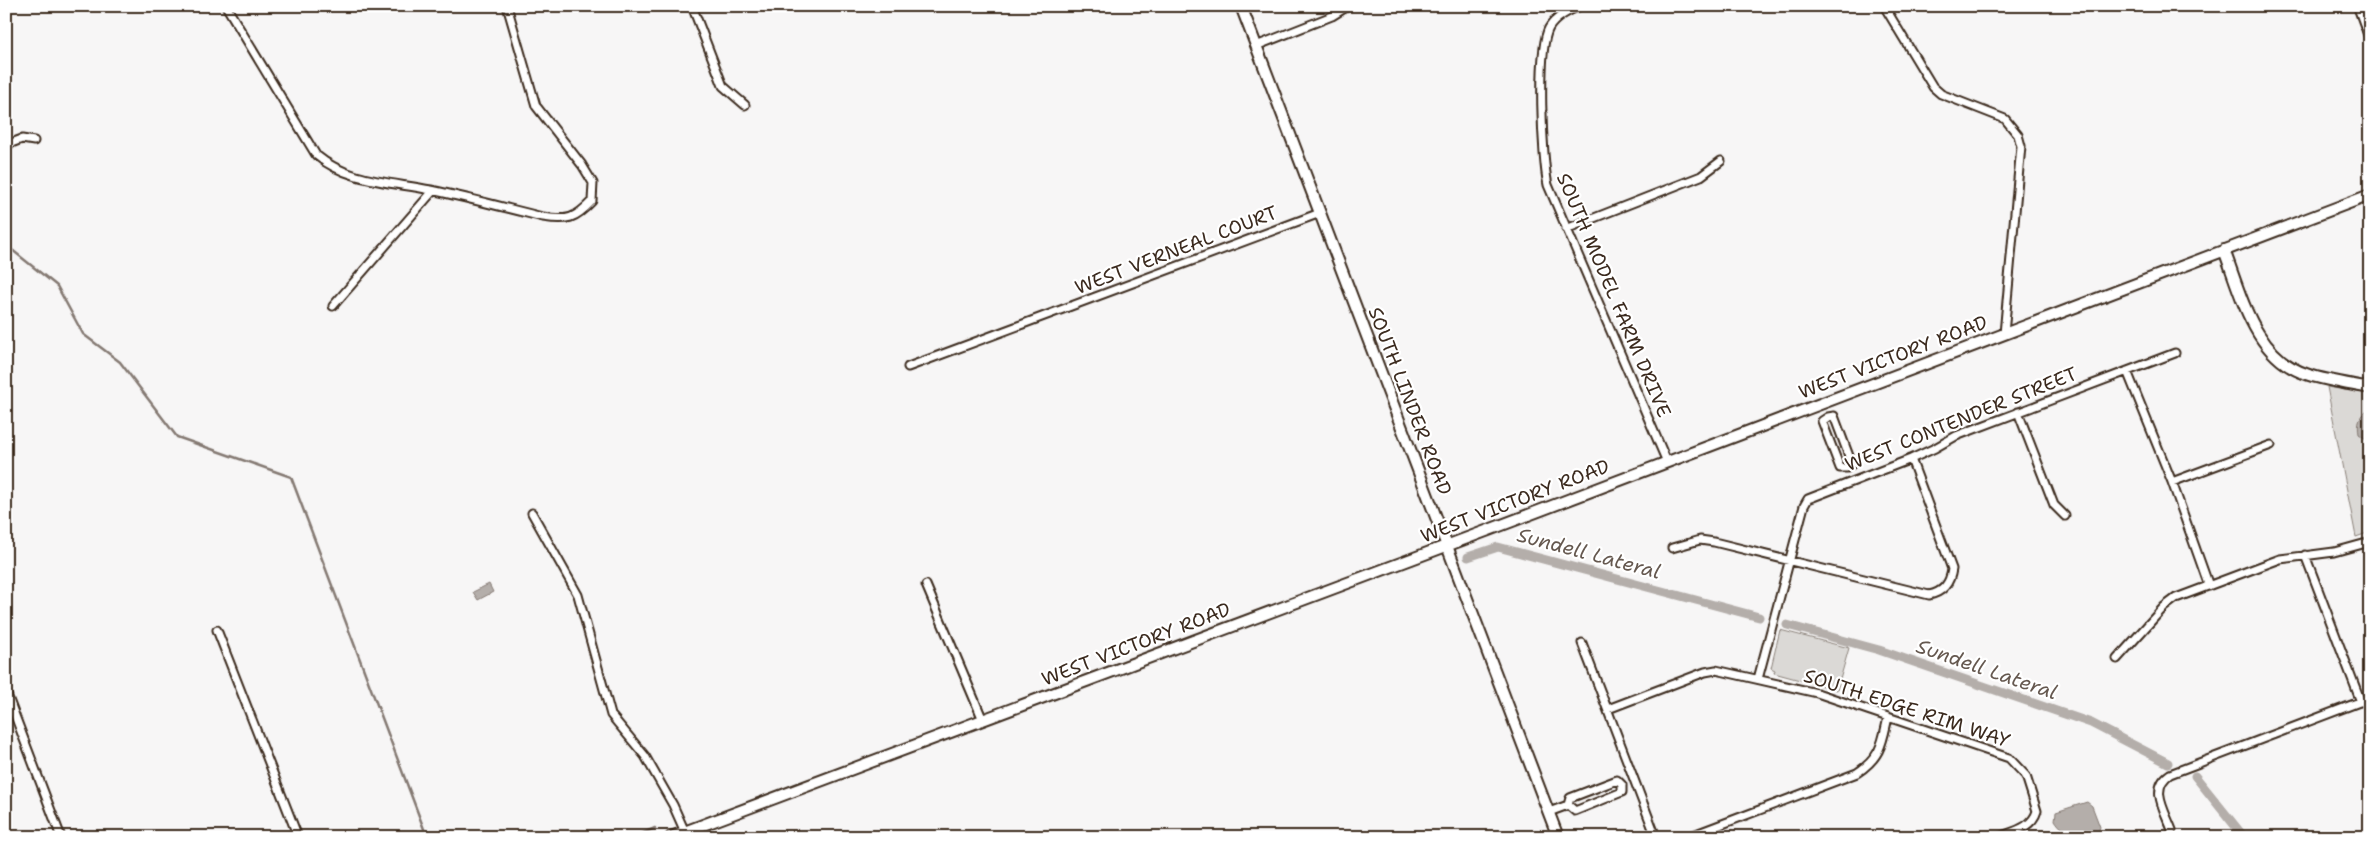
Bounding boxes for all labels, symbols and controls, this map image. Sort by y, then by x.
street label: SOUTH MODEL FARM DRIVE [1551,169,1677,421]
street label: WEST VERNEAL COURT [1071,200,1281,300]
street label: SOUTH LINDER ROAD [1363,303,1457,499]
street label: WEST VICTORY ROAD [1795,309,1991,405]
street label: WEST CONTENDER STREET [1841,361,2081,477]
street label: WEST VICTORY ROAD [1417,453,1613,549]
water label: Sundell Lateral [1514,521,1664,585]
street label: WEST VICTORY ROAD [1038,596,1234,692]
water label: Sundell Lateral [1913,633,2061,705]
street label: SOUTH EDGE RIM WAY [1801,663,2014,753]

